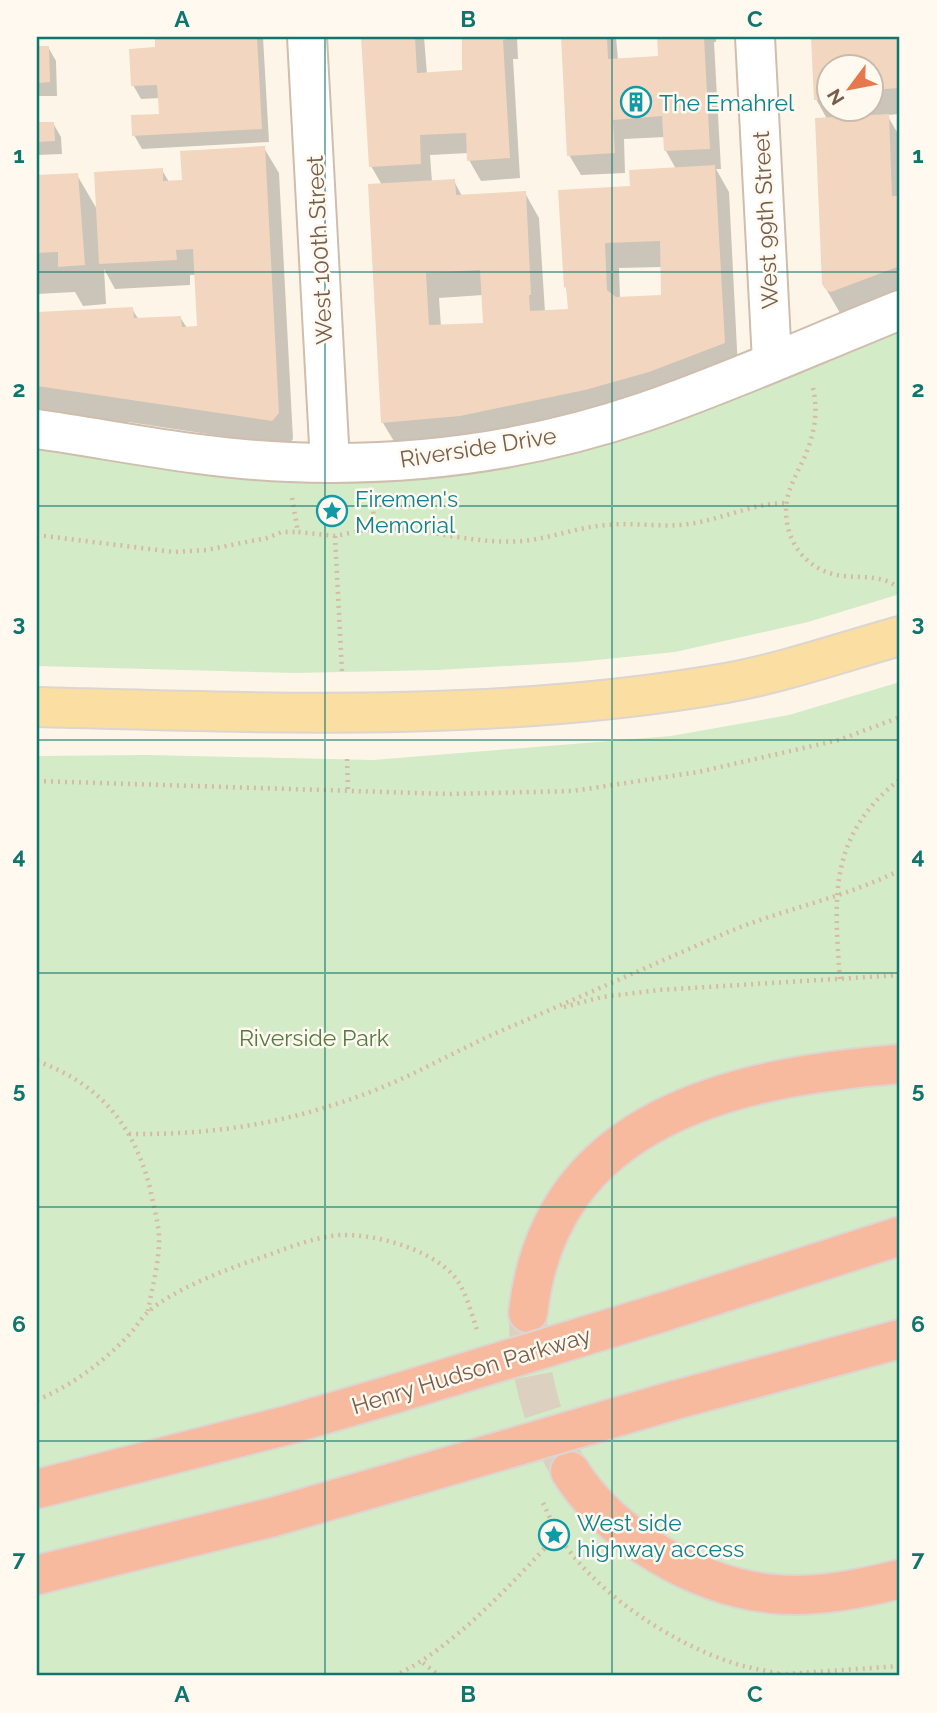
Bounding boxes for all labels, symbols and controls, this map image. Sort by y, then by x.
text: A [174,5,190,32]
text: B [460,5,476,32]
text: C [747,5,763,32]
north arrow [814,52,884,122]
building icon: The Emahrel [619,85,653,119]
text: N [822,85,849,109]
place label: The Emahrel [659,89,795,116]
street label: West 99th Street [747,130,783,310]
text: 1 [13,141,25,168]
text: 1 [912,141,924,168]
street label: West 100th Street [301,154,337,345]
text: 2 [13,375,25,402]
text: 2 [912,375,924,402]
street label: Riverside Drive [398,421,558,473]
place label: Firemen's Memorial [355,485,458,538]
place icon: Firemen's Memorial [315,494,349,528]
text: 3 [13,609,25,636]
text: 3 [912,609,924,636]
text: 4 [12,842,26,869]
text: 4 [911,842,925,869]
park label: Riverside Park [239,1024,389,1051]
text: 5 [13,1076,26,1103]
text: 5 [912,1076,925,1103]
text: 6 [12,1310,26,1337]
text: 6 [911,1310,925,1337]
street label: Henry Hudson Parkway [348,1321,594,1419]
place label: West side highway access [577,1509,744,1562]
place icon: West side highway access [537,1518,571,1552]
text: 7 [13,1544,26,1571]
text: 7 [912,1544,925,1571]
text: A [174,1680,190,1707]
text: B [460,1680,476,1707]
text: C [747,1680,763,1707]

